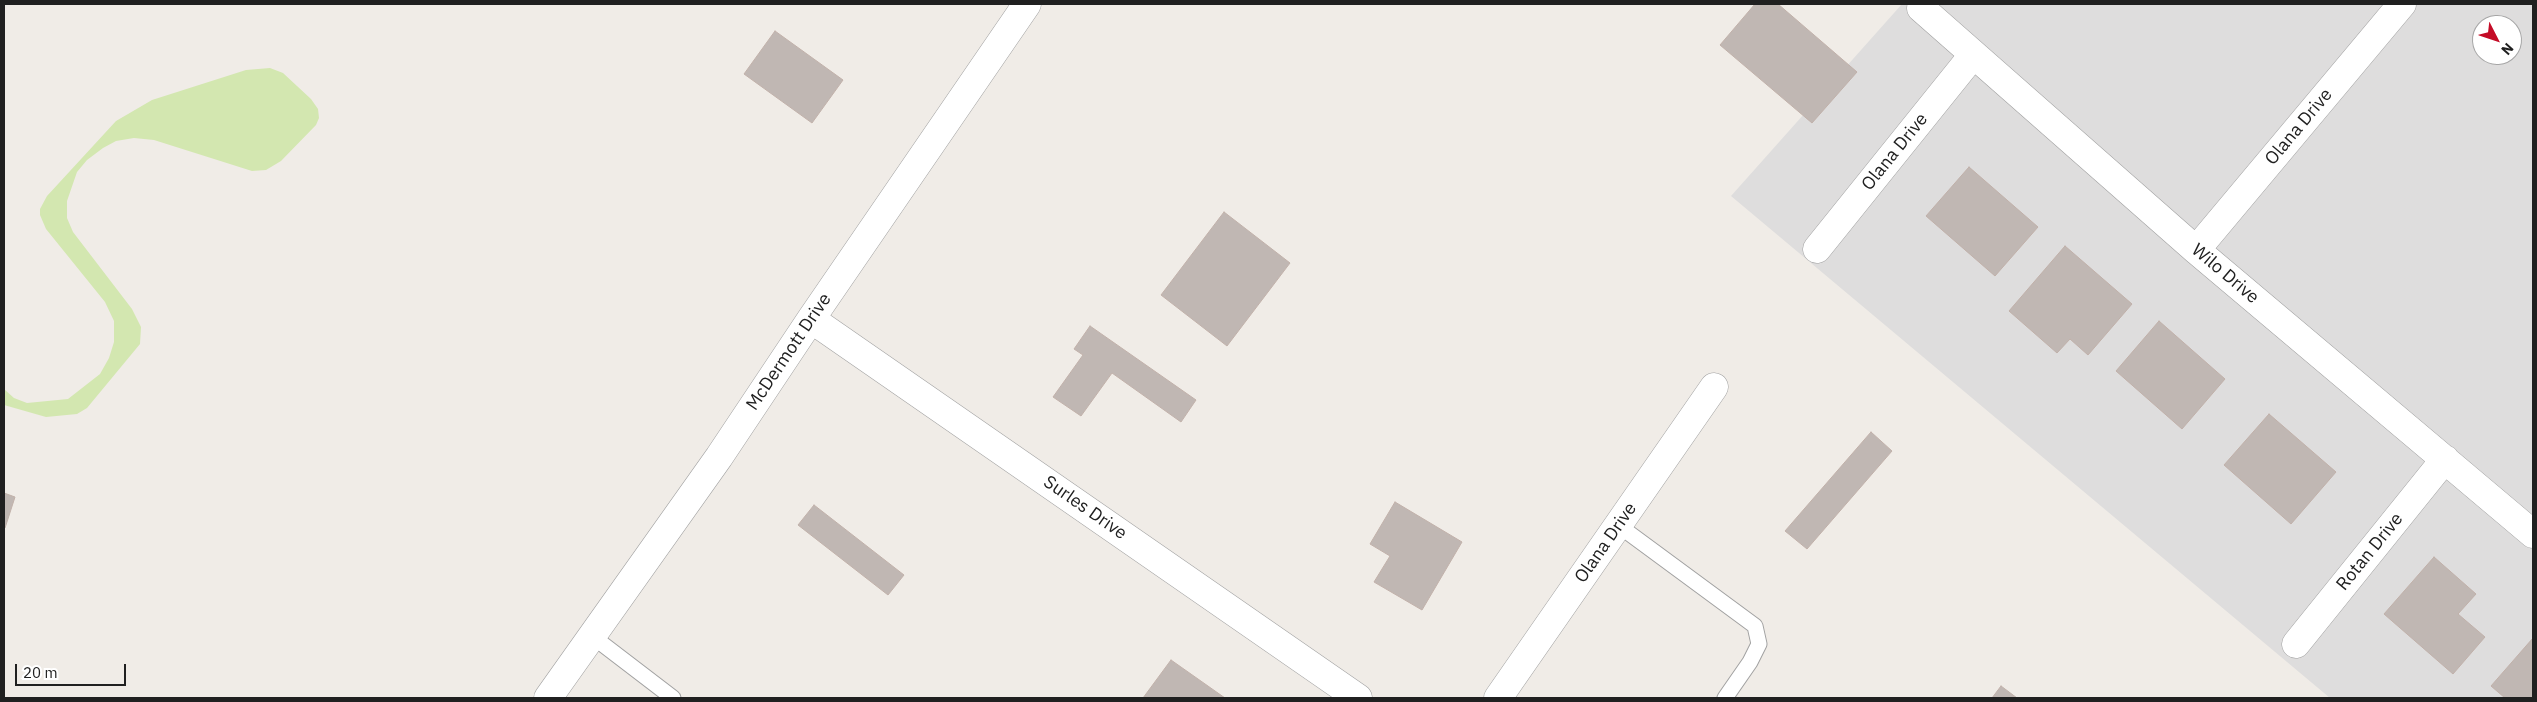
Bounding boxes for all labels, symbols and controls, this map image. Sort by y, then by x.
north arrow [2472,15,2522,65]
text: N [2497,39,2518,59]
street label: Olana Drive [2261,84,2337,170]
street label: Olana Drive [1857,109,1933,195]
street label: Wilo Drive [2187,240,2263,308]
street label: McDermott Drive [742,289,836,415]
street label: Surles Drive [1039,471,1131,545]
street label: Olana Drive [1570,499,1642,587]
street label: Rotan Drive [2332,509,2408,595]
scale bar [18,654,129,686]
text: 20 m [23,663,58,682]

